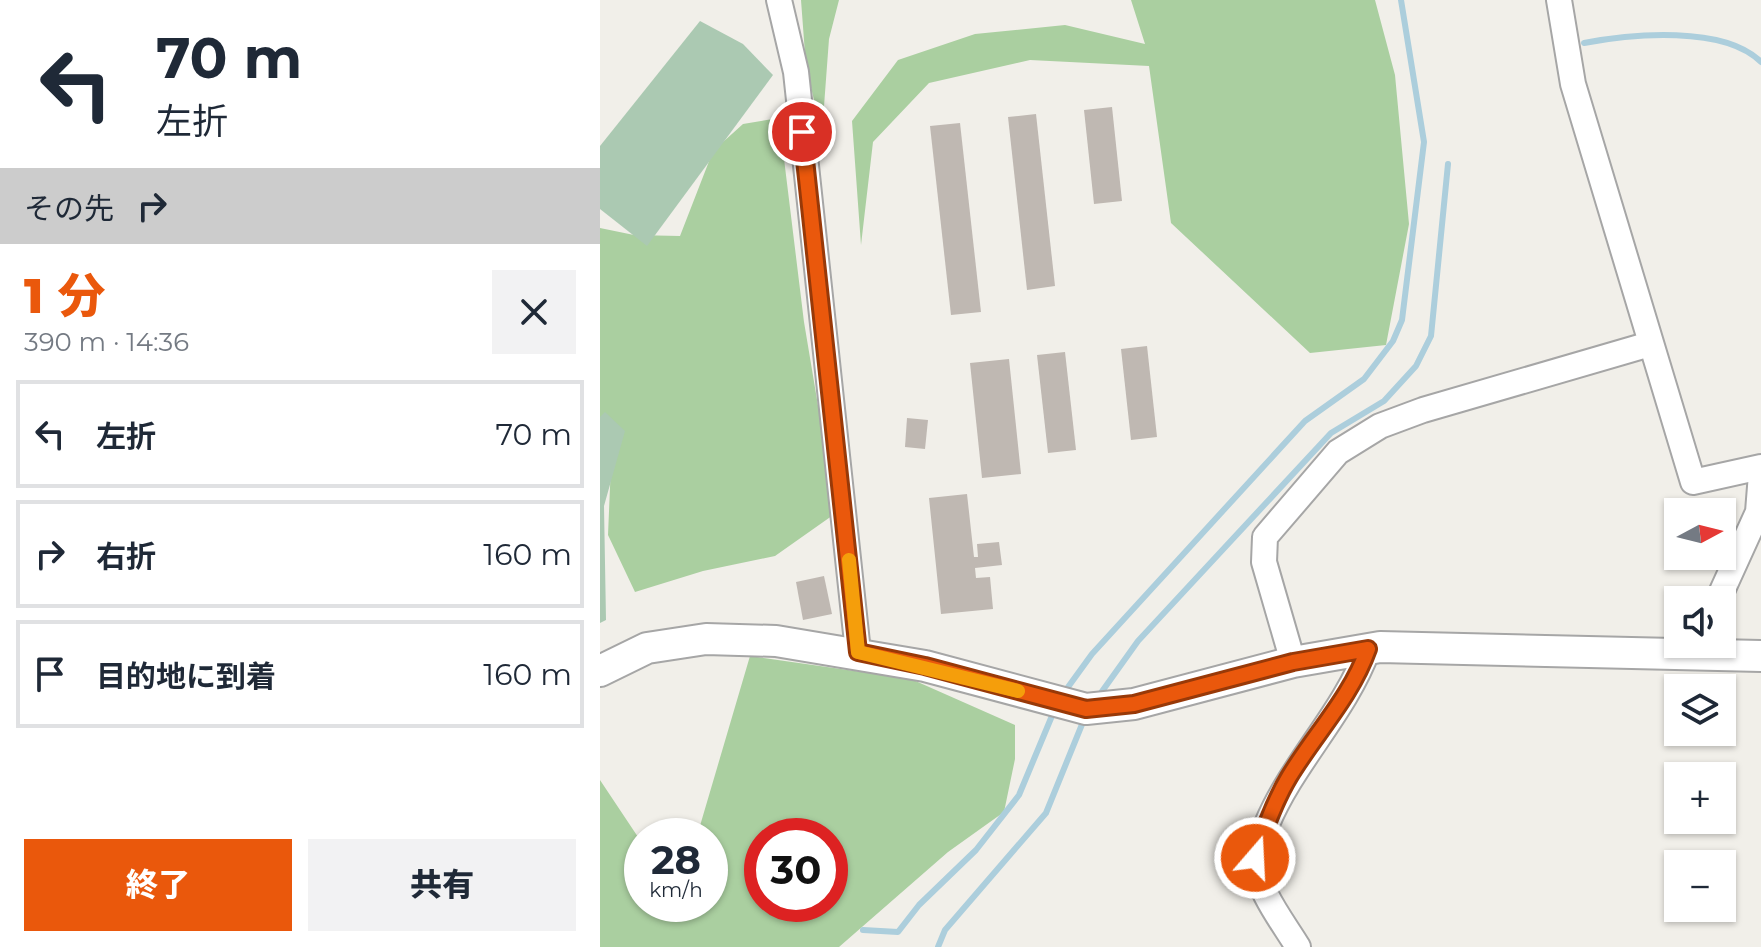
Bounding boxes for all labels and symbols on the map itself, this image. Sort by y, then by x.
pin [768,98,836,166]
north arrow [1664,498,1736,570]
position arrow [1213,816,1297,900]
speed limit sign: 30 [744,818,848,922]

